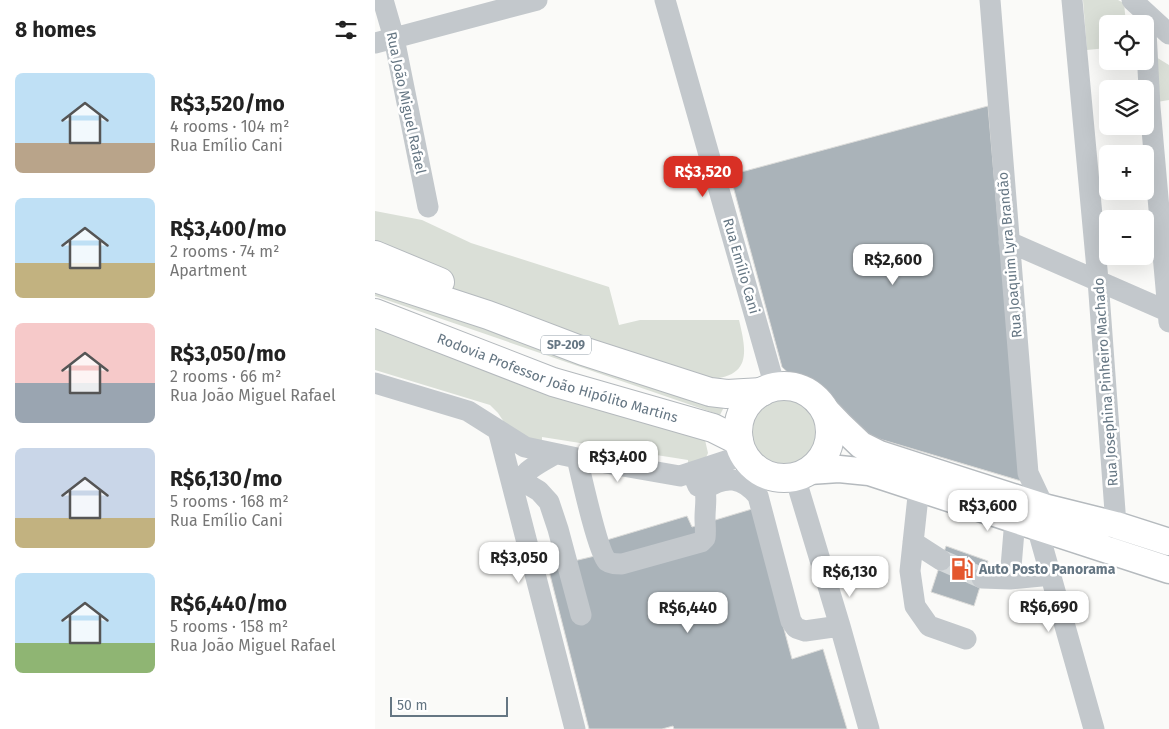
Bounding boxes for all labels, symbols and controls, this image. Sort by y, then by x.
map controls [1099,15,1154,265]
button: locate [1099,15,1154,70]
icon: filters [332,16,360,44]
text: 8 homes [15,17,96,43]
street label: Rua João Miguel Rafael [383,30,429,176]
button: layers [1099,80,1154,135]
text: R$3,520/mo [170,91,285,117]
icon: home [55,93,115,153]
text: 4 rooms · 104 m² [170,117,289,136]
text: Rua Emílio Cani [170,136,283,155]
button: + [1099,145,1154,200]
pin: R$3,520 [657,156,749,198]
text: R$3,520 [675,162,731,181]
street label: Rua Joaquim Lyra Brandão [994,171,1026,339]
button: − [1099,210,1154,265]
text: R$3,400/mo [170,216,287,242]
street label: Rua Emílio Cani [719,216,763,316]
icon: home [55,218,115,278]
text: 2 rooms · 74 m² [170,242,279,261]
pin: R$2,600 [847,244,939,286]
text: R$2,600 [864,250,922,269]
text: Apartment [170,261,247,280]
street label: Rua Josephina Pinheiro Machado [1090,277,1122,487]
street label: Rodovia Professor João Hipólito Martins [435,329,680,426]
road number: SP-209 [541,336,591,354]
text: R$3,050/mo [170,341,286,367]
icon: home [55,343,115,403]
text: 2 rooms · 66 m² [170,367,281,386]
text: Rua João Miguel Rafael [170,386,336,405]
pin: R$3,400 [572,440,664,483]
text: R$3,400 [589,447,647,466]
text: R$6,130/mo [170,466,282,492]
icon: home [55,468,115,528]
pin: R$3,600 [942,490,1034,532]
text: 5 rooms · 168 m² [170,492,289,511]
text: R$3,600 [959,496,1017,515]
text: Rua Emílio Cani [170,511,283,530]
pin: R$3,050 [473,542,565,584]
text: R$3,050 [490,548,548,567]
pin: R$6,130 [804,556,896,598]
fuel station icon: Auto Posto Panorama [949,556,975,582]
place label: Auto Posto Panorama [978,561,1116,578]
text: R$6,130 [823,562,877,581]
pin: R$6,690 [1003,590,1095,633]
text: R$6,440/mo [170,591,287,617]
pin: R$6,440 [642,592,734,634]
icon: home [55,593,115,653]
text: R$6,690 [1020,597,1078,616]
text: R$6,440 [659,598,717,617]
text: 5 rooms · 158 m² [170,617,288,636]
text: Rua João Miguel Rafael [170,636,336,655]
scale bar [390,694,507,717]
text: 50 m [397,697,428,714]

